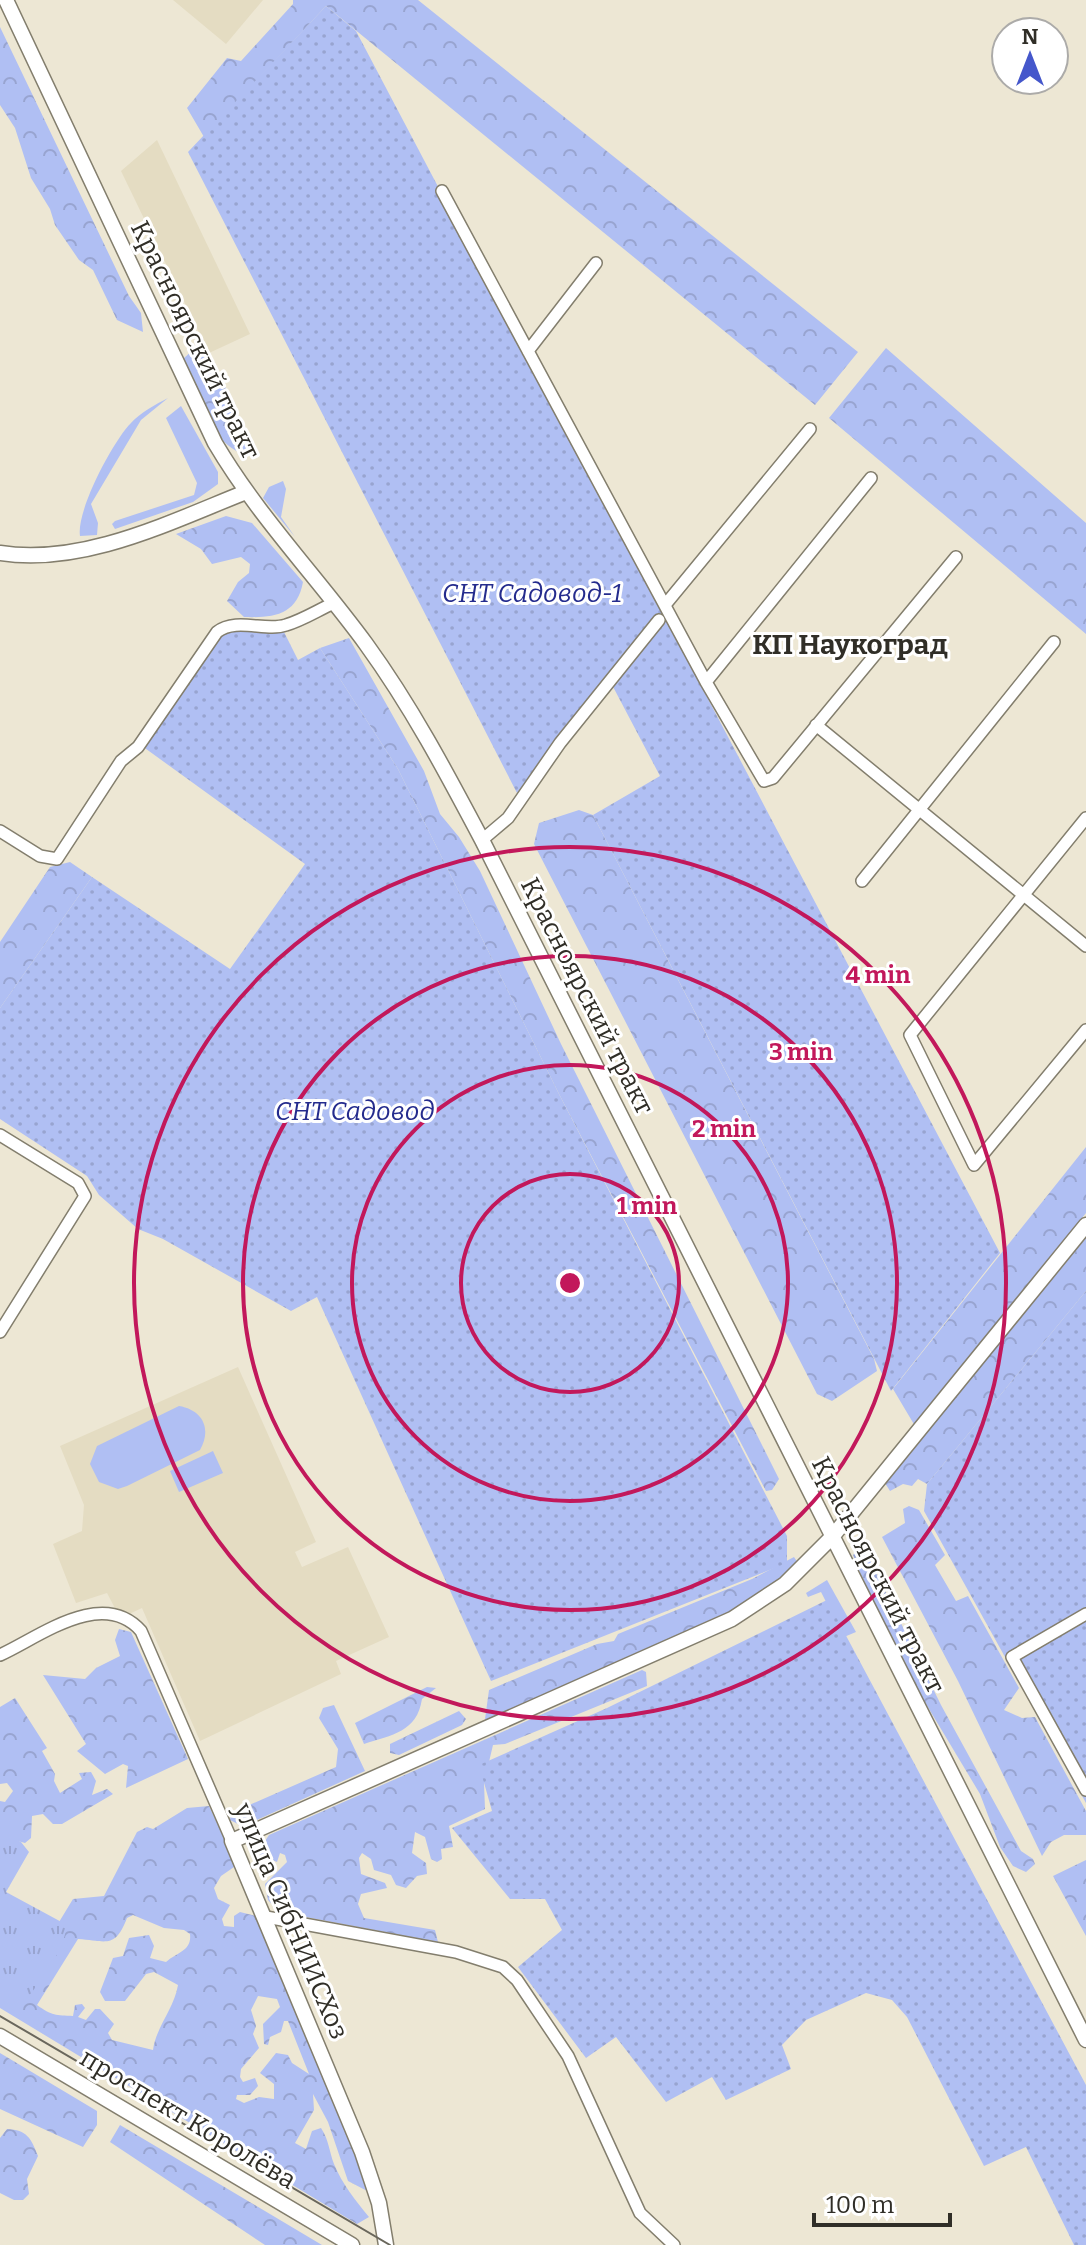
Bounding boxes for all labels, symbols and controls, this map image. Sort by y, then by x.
north arrow [990,16,1070,96]
text: N [1022,23,1039,50]
street label: Красноярский тракт [124,216,266,464]
park label: СНТ Садовод-1 [442,578,622,609]
district label: КП Наукоград [752,628,948,661]
street label: Красноярский тракт [514,873,660,1119]
text: 4 min [846,961,911,989]
text: 3 min [769,1038,834,1066]
park label: СНТ Садовод [275,1096,435,1127]
text: 2 min [692,1115,756,1143]
text: 1 min [617,1192,678,1220]
centre of rings [556,1269,584,1297]
street label: Красноярский тракт [805,1452,951,1698]
street label: улица СибНИИСХоз [227,1797,355,2044]
street label: проспект Королёва [74,2042,302,2196]
scale bar [814,2177,950,2227]
text: 100 m [826,2191,894,2219]

